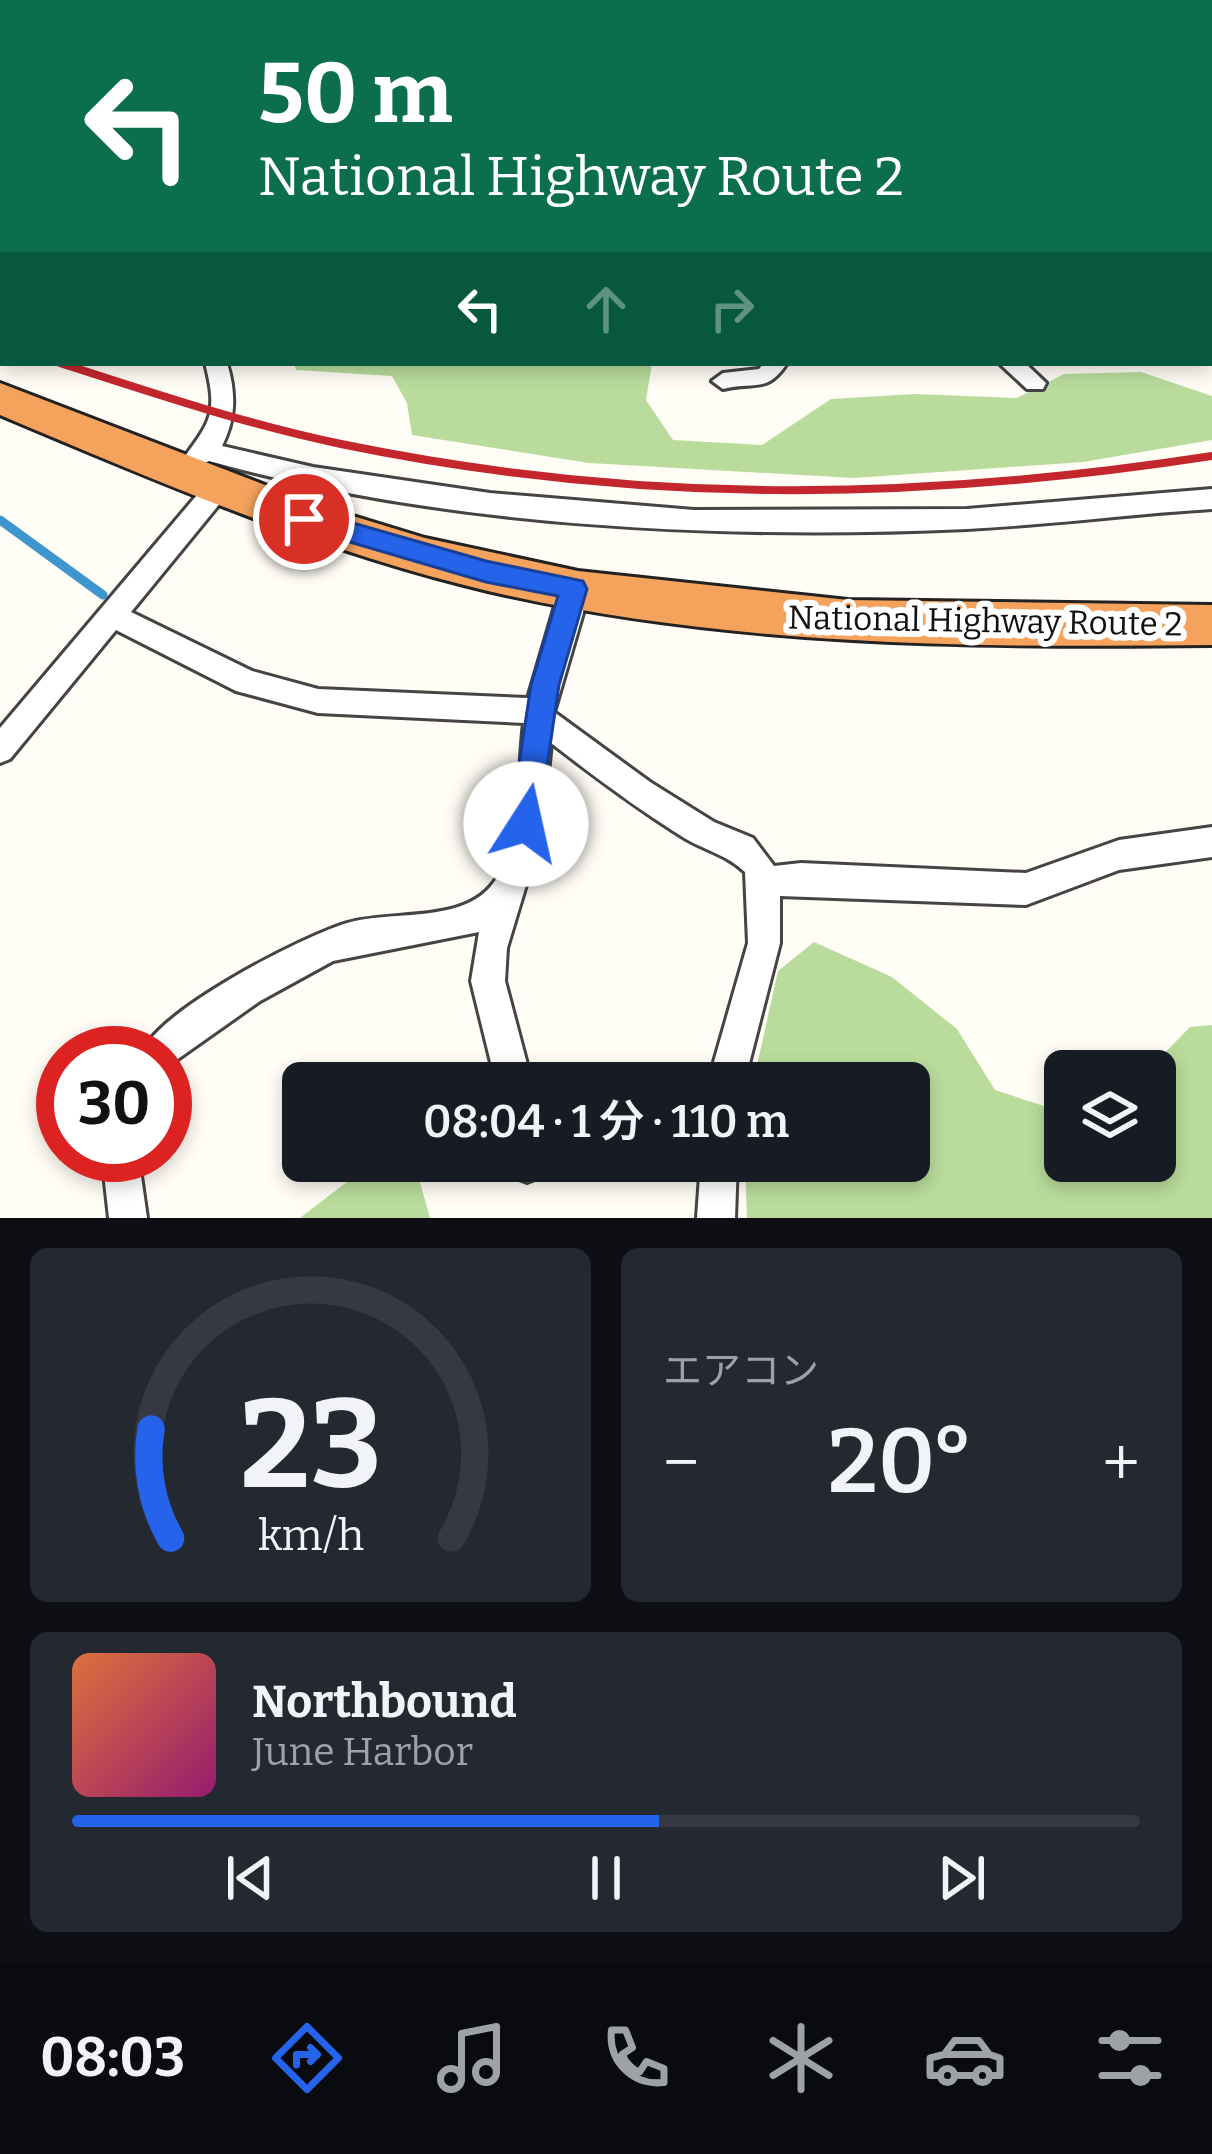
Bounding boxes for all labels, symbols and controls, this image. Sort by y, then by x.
text: 50 m [258,43,453,144]
icon: left [60,48,216,204]
text: National Highway Route 2 [258,145,904,209]
icon: left [447,276,513,342]
icon: ahead [573,276,639,342]
icon: right [699,276,765,342]
pin [253,468,355,570]
icon: arrive [271,486,337,552]
street label: National Highway Route 2 [787,598,1183,644]
position arrow [463,761,589,887]
speed limit sign: 30 [36,1026,192,1182]
map controls [1044,1050,1176,1182]
button: layers [1044,1050,1176,1182]
text: 08:04 · 1 分 · 110 m [423,1095,789,1149]
text: エアコン [663,1348,819,1394]
text: 23 [239,1370,382,1520]
text: 20° [828,1408,974,1516]
text: − [663,1423,699,1502]
text: + [1102,1423,1140,1502]
text: km/h [257,1510,364,1561]
text: Northbound [252,1675,517,1729]
text: June Harbor [252,1729,473,1775]
icon: previous [217,1845,283,1911]
icon: pause [573,1845,639,1911]
icon: next [929,1845,995,1911]
icon: directions [265,2016,349,2100]
icon: music [430,2016,514,2100]
icon: phone [594,2016,678,2100]
icon: climate [759,2016,843,2100]
icon: car [923,2016,1007,2100]
icon: filters [1088,2016,1172,2100]
text: 08:03 [40,2026,185,2090]

